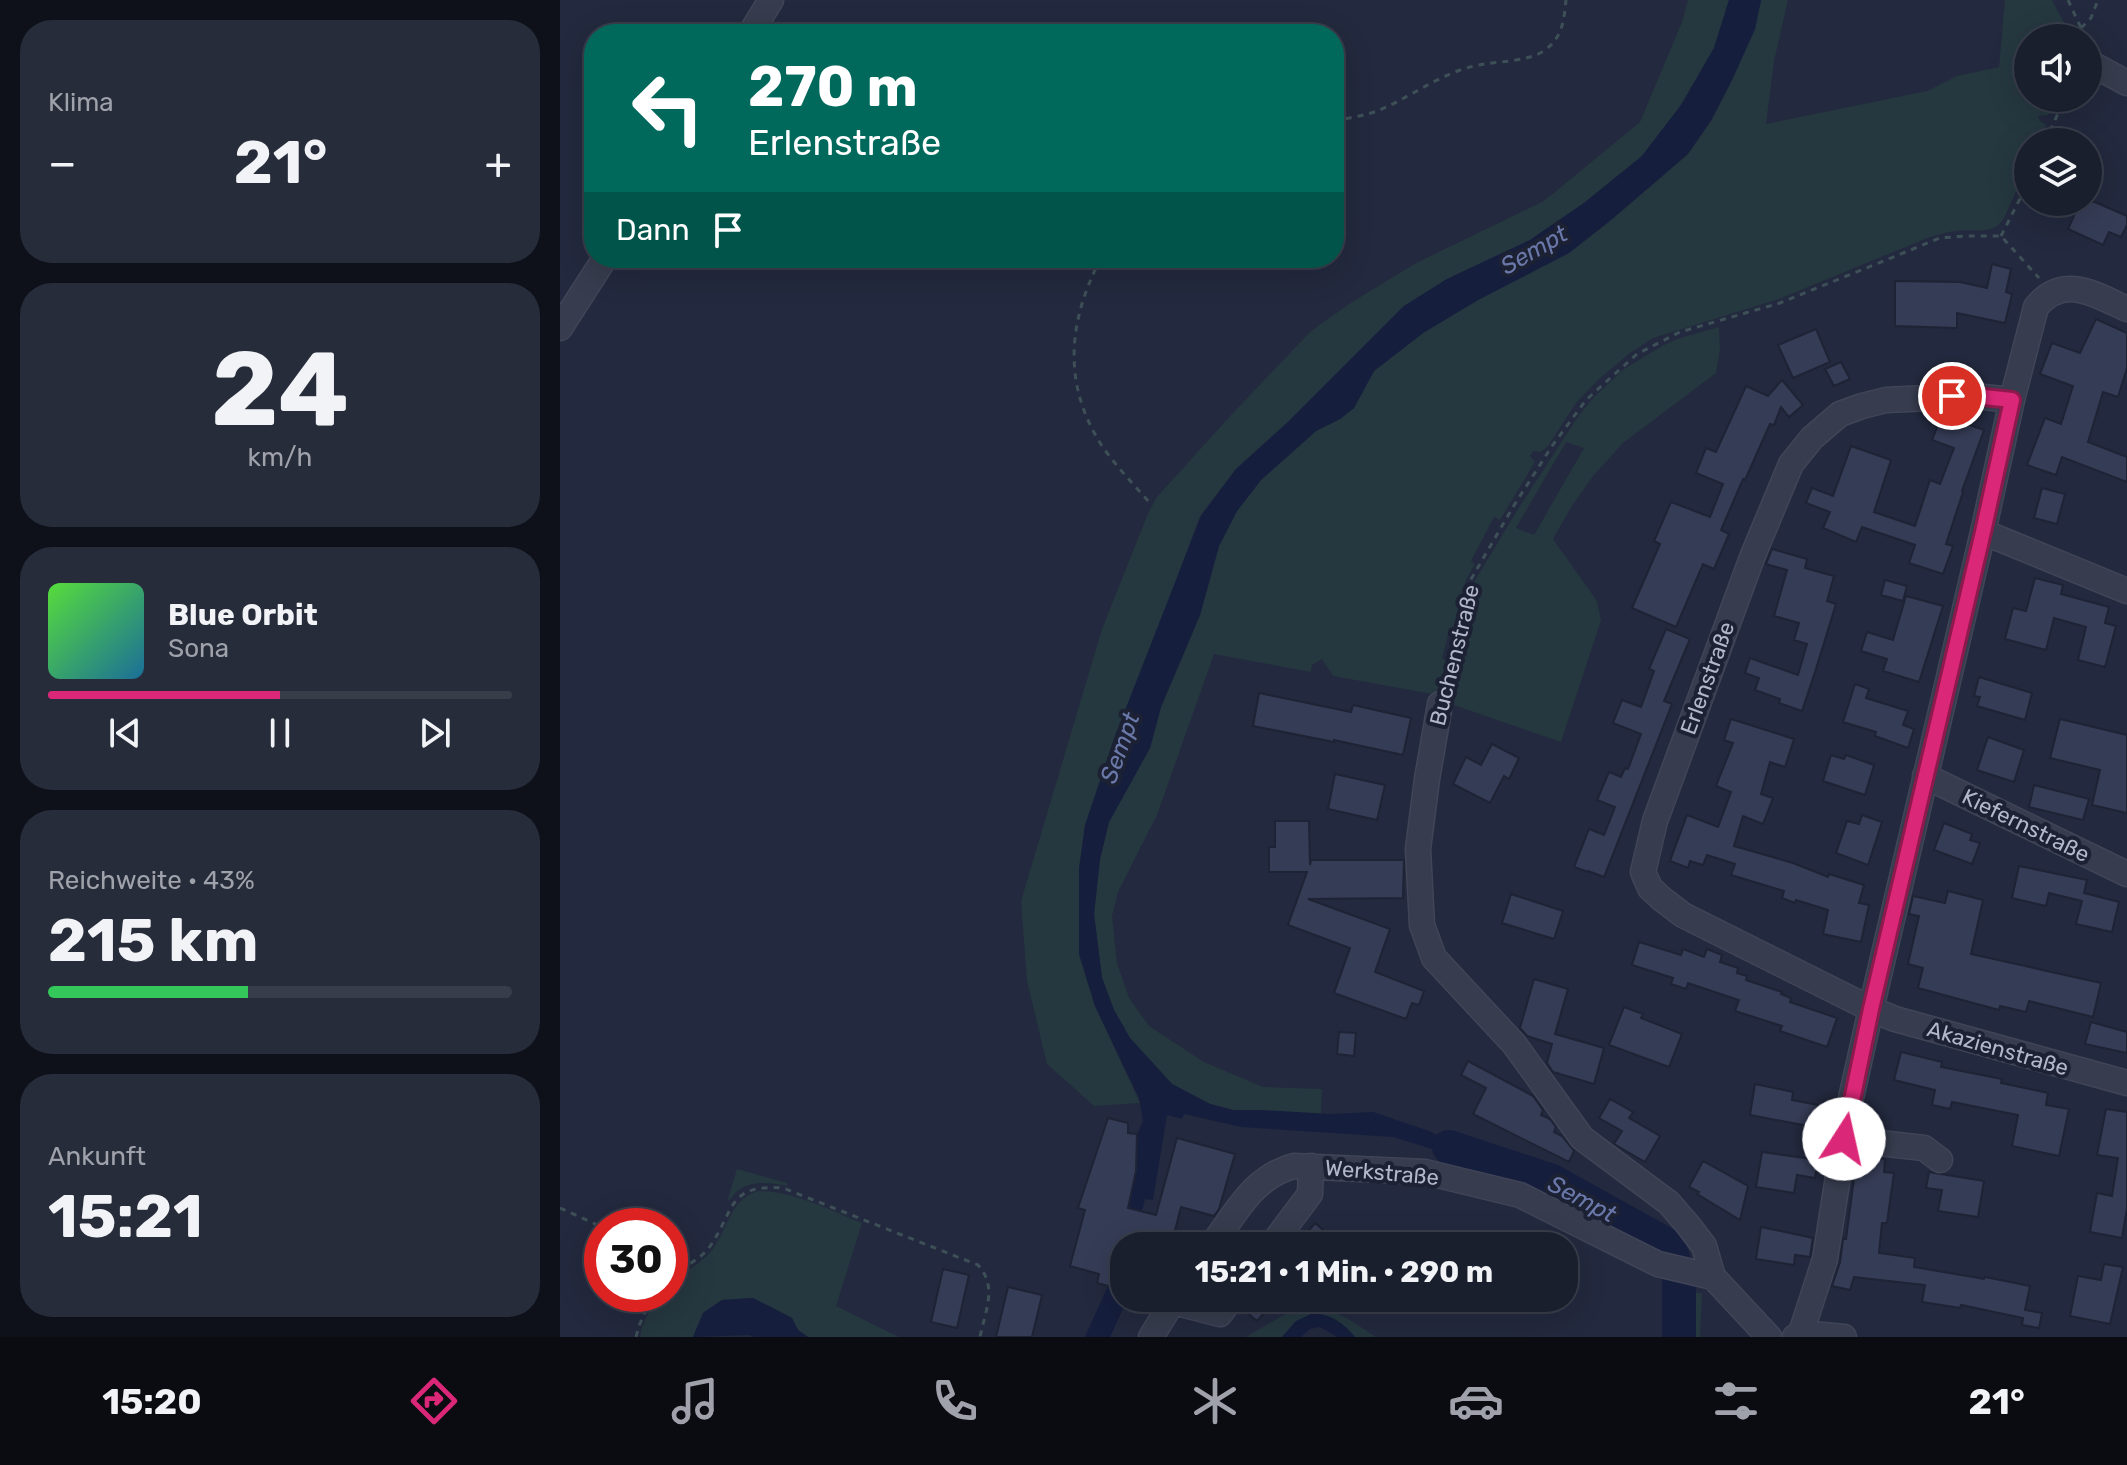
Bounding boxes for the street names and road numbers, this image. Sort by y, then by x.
street label: Buchenstraße [1424,582,1485,729]
street label: Erlenstraße [1675,618,1740,738]
street label: Kiefernstraße [1958,783,2094,868]
street label: Akazienstraße [1924,1015,2072,1082]
street label: Werkstraße [1324,1154,1440,1191]

